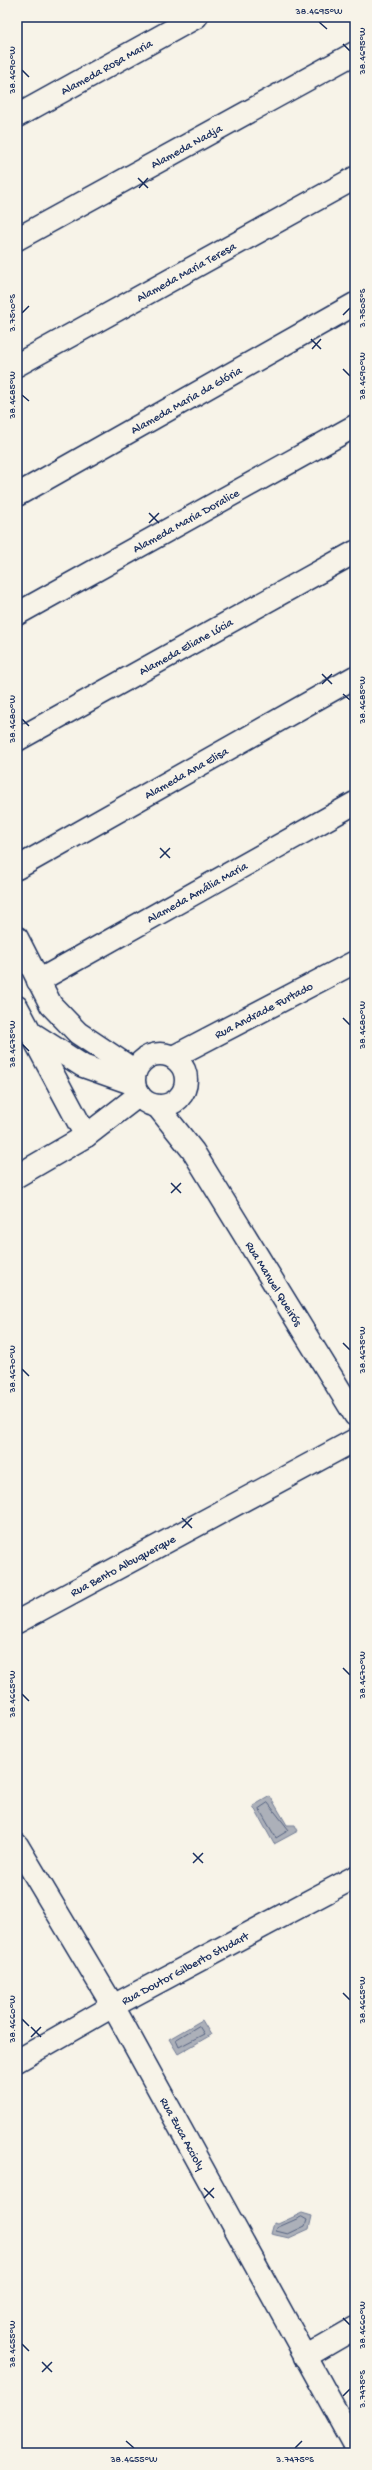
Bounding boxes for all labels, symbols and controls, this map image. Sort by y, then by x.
text: 38.4695°W [295,6,343,18]
text: 38.4695°W [357,27,369,75]
street label: Alameda Rosa Maria [59,37,156,99]
text: 38.4690°W [7,46,19,95]
street label: Alameda Nadja [149,122,225,173]
street label: Alameda Maria Teresa [135,240,239,306]
text: 3.7505°S [357,288,369,328]
text: 3.7510°S [7,294,19,333]
text: 38.4690°W [357,352,369,401]
street label: Alameda Maria da Glória [129,364,245,438]
text: 38.4685°W [7,371,19,420]
street label: Alameda Maria Doralice [131,486,243,557]
street label: Alameda Eliane Lúcia [137,616,236,680]
text: 38.4685°W [357,676,369,725]
text: 38.4680°W [7,695,19,744]
street label: Alameda Ana Elisa [143,745,231,803]
street label: Alameda Amália Maria [145,860,251,927]
street label: Rua Andrade Furtado [213,980,316,1043]
text: 38.4680°W [357,1001,369,1050]
text: 38.4675°W [7,1020,19,1069]
street label: Rua Manuel Queirós [241,1240,304,1330]
text: 38.4675°W [357,1326,369,1375]
text: 38.4670°W [7,1345,19,1394]
street label: Rua Bento Albuquerque [69,1532,179,1601]
text: 38.4670°W [357,1651,369,1700]
text: 38.4665°W [7,1670,19,1718]
street label: Rua Doutor Gilberto Studart [120,1929,253,2009]
text: 38.4665°W [357,1976,369,2024]
text: 38.4660°W [7,1995,19,2044]
street label: Rua Zuca Accioly [156,2096,207,2173]
text: 38.4660°W [357,2301,369,2350]
text: 38.4655°W [7,2320,19,2369]
text: 3.7475°S [357,2370,369,2409]
text: 38.4655°W [109,2454,158,2466]
text: 3.7475°S [275,2454,314,2466]

